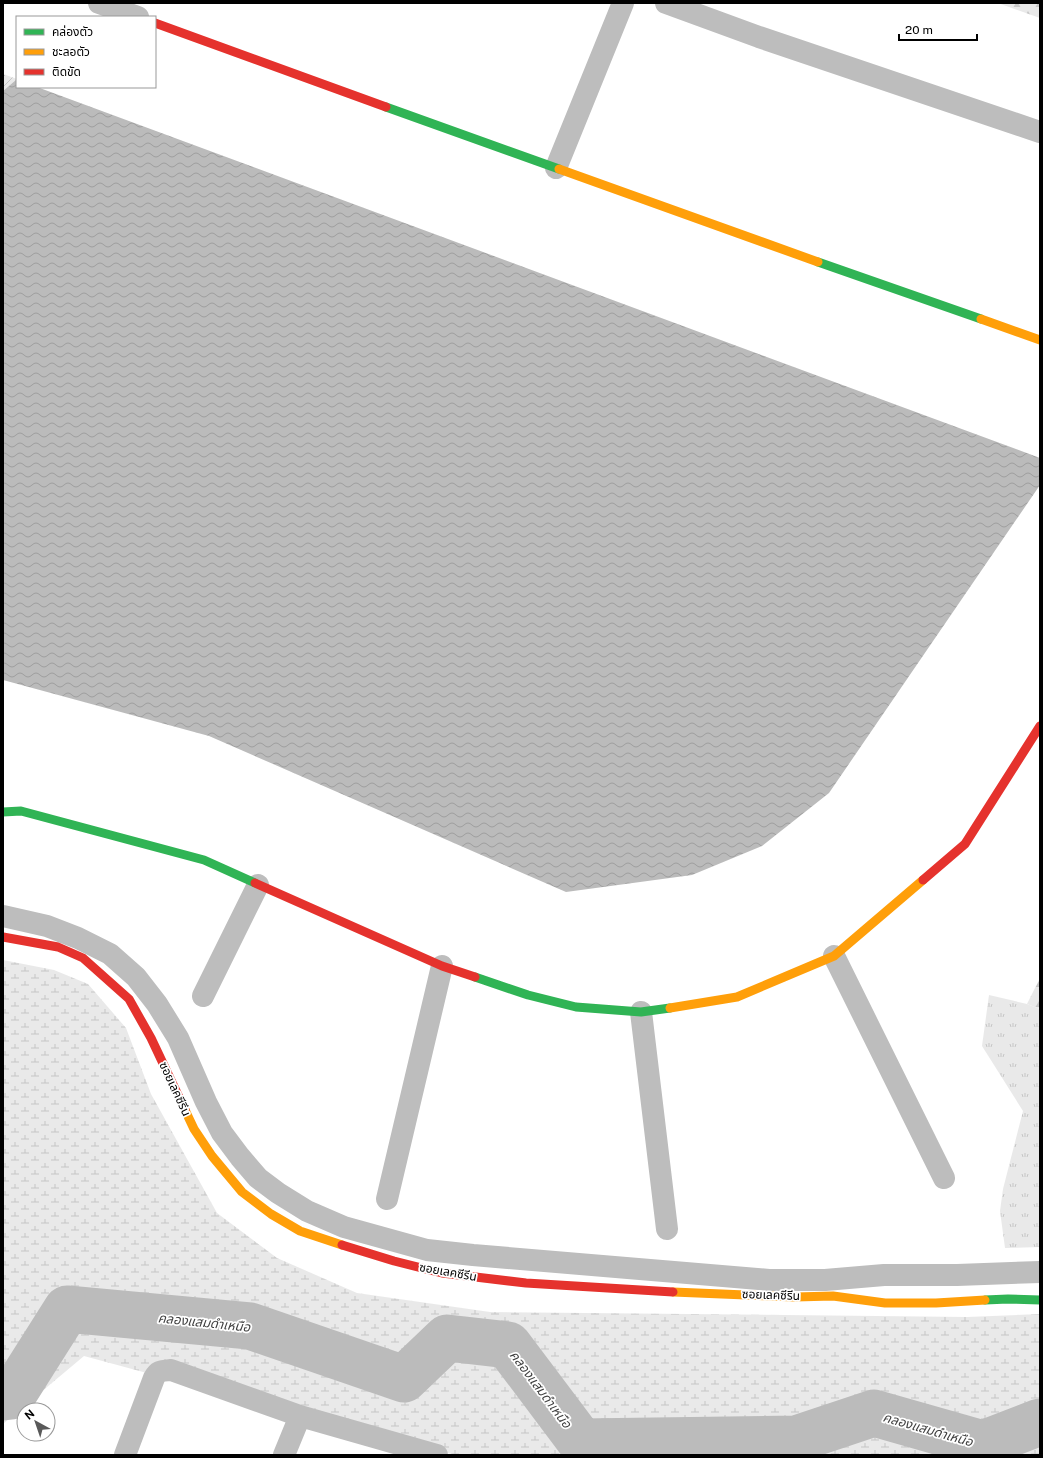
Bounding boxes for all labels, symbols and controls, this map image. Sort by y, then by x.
legend [16,16,156,88]
scale bar [899,16,977,42]
text: 20 m [905,23,933,37]
text: คล่องตัว [52,25,93,39]
text: ชะลอตัว [52,45,90,59]
text: ติดขัด [52,65,81,79]
street label: ซอยเลคซีรีน [156,1060,194,1118]
street label: ซอยเลคซีรีน [418,1260,478,1284]
street label: ซอยเลคซีรีน [742,1287,800,1303]
water label: คลองแสมดำเหนือ [157,1310,251,1335]
water label: คลองแสมดำเหนือ [507,1348,575,1431]
north arrow [16,1402,56,1442]
text: N [22,1407,37,1422]
water label: คลองแสมดำเหนือ [881,1409,975,1450]

